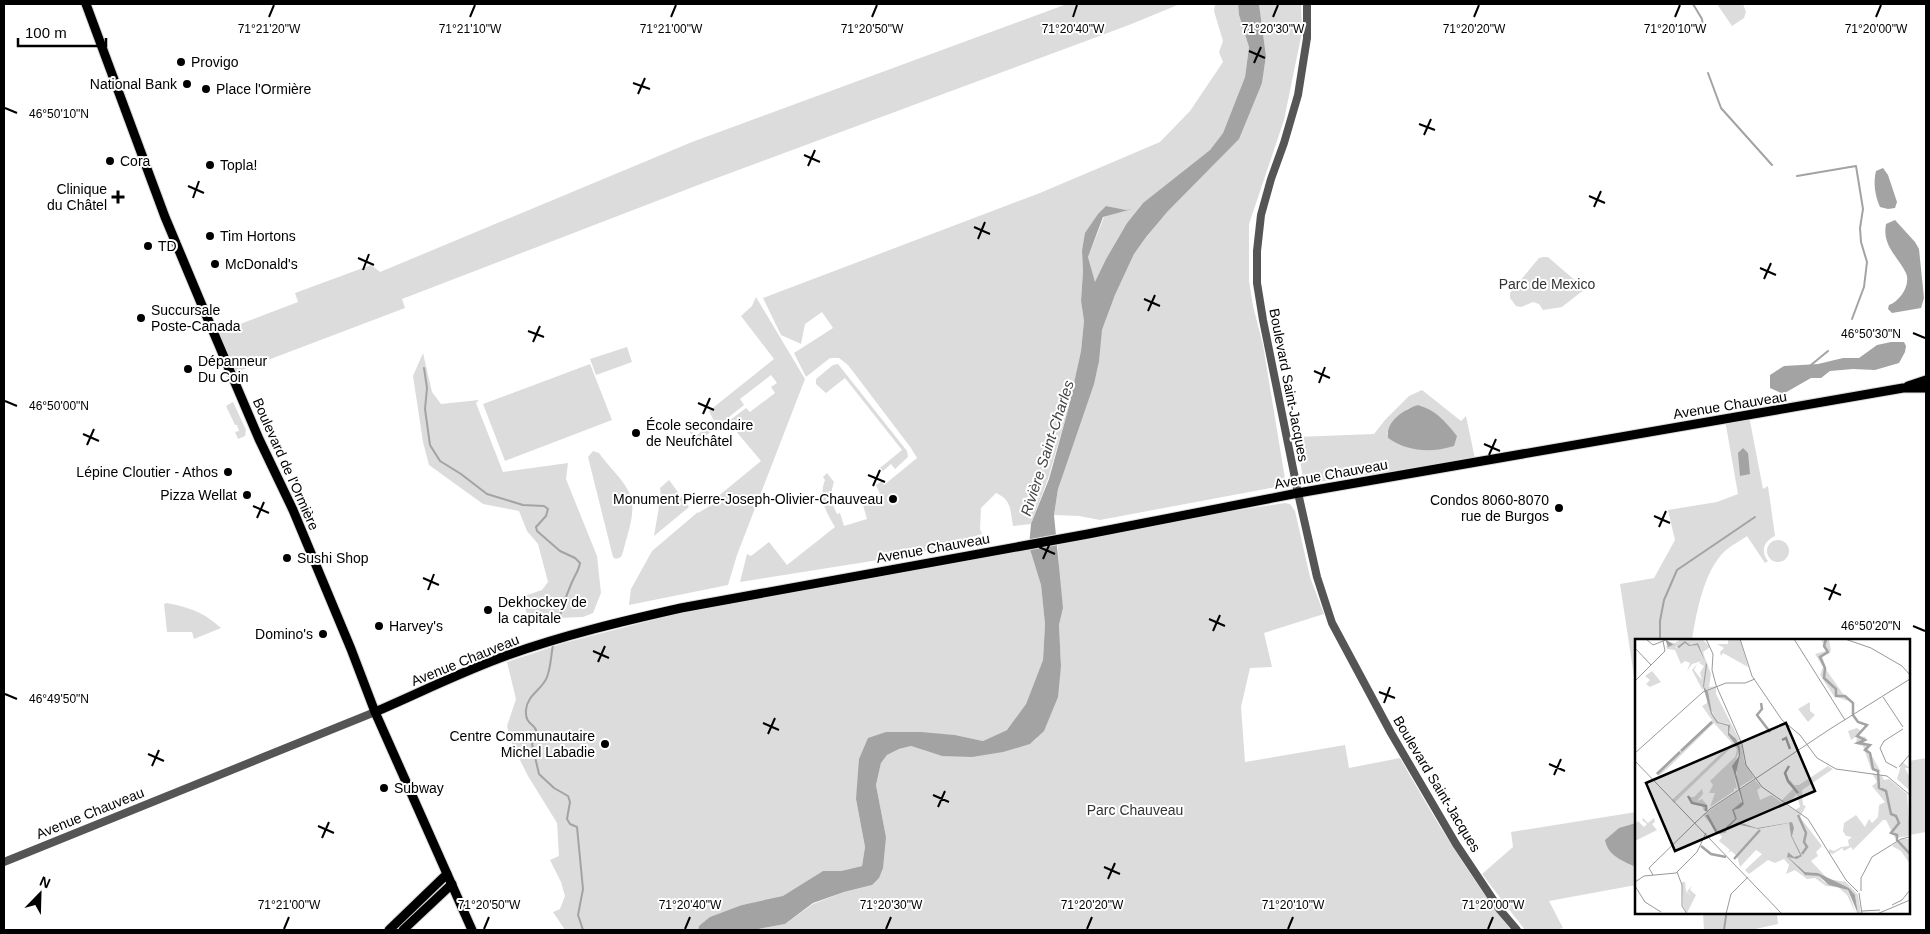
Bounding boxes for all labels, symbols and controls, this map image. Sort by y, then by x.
scale bar [18,15,105,47]
text: 71°21'20"W [238,22,301,36]
text: 71°21'10"W [439,22,502,36]
text: 71°21'00"W [640,22,703,36]
text: 71°20'50"W [841,22,904,36]
text: 71°20'40"W [1042,22,1105,36]
text: 71°20'30"W [1242,22,1305,36]
text: 71°20'20"W [1443,22,1506,36]
text: 71°20'10"W [1644,22,1707,36]
text: 71°20'00"W [1845,22,1908,36]
text: 100 m [25,24,67,41]
place label: Provigo [191,54,239,70]
marker: Provigo [175,56,187,68]
place label: National Bank [90,76,178,92]
marker: National Bank [181,78,193,90]
place label: Place l'Ormière [216,81,311,97]
marker: Place l'Ormière [200,83,212,95]
text: 46°50'10"N [29,107,89,121]
place label: Cora [120,153,151,169]
marker: Cora [104,155,116,167]
place label: Topla! [220,157,257,173]
marker: Topla! [204,159,216,171]
place label: Clinique du Châtel [47,181,107,213]
marker: Clinique du Châtel [111,190,125,204]
place label: Tim Hortons [220,228,296,244]
marker: Tim Hortons [204,230,216,242]
place label: TD [158,238,177,254]
marker: TD [142,240,154,252]
place label: McDonald's [225,256,298,272]
marker: McDonald's [209,258,221,270]
park label: Parc de Mexico [1499,276,1595,292]
place label: Succursale Poste-Canada [151,302,241,334]
street label: Boulevard Saint-Jacques [1266,307,1312,463]
marker: Succursale Poste-Canada [135,312,147,324]
text: 46°50'30"N [1841,327,1901,341]
place label: Dépanneur Du Coin [198,353,268,385]
marker: Dépanneur Du Coin [182,363,194,375]
water label: Rivière Saint-Charles [1017,378,1077,518]
street label: Avenue Chauveau [1672,388,1788,422]
street label: Boulevard de l'Ormière [250,396,322,533]
text: 46°50'00"N [29,399,89,413]
place label: École secondaire de Neufchâtel [646,417,754,449]
marker: École secondaire de Neufchâtel [630,427,642,439]
street label: Avenue Chauveau [1273,456,1389,492]
place label: Lépine Cloutier - Athos [76,464,218,480]
marker: Lépine Cloutier - Athos [222,466,234,478]
place label: Pizza Wellat [160,487,237,503]
marker: Pizza Wellat [241,489,253,501]
place label: Monument Pierre-Joseph-Olivier-Chauveau [613,491,883,507]
place label: Condos 8060-8070 rue de Burgos [1430,492,1549,524]
marker: Monument Pierre-Joseph-Olivier-Chauveau [887,493,899,505]
marker: Condos 8060-8070 rue de Burgos [1553,502,1565,514]
street label: Avenue Chauveau [875,530,991,566]
place label: Sushi Shop [297,550,369,566]
marker: Sushi Shop [281,552,293,564]
place label: Dekhockey de la capitale [498,594,587,626]
marker: Dekhockey de la capitale [482,604,494,616]
place label: Harvey's [389,618,443,634]
text: 46°50'20"N [1841,619,1901,633]
marker: Harvey's [373,620,385,632]
place label: Domino's [255,626,313,642]
marker: Domino's [317,628,329,640]
street label: Avenue Chauveau [409,631,521,689]
inset map [1635,639,1910,914]
text: 46°49'50"N [29,692,89,706]
street label: Boulevard Saint-Jacques [1390,713,1484,855]
place label: Centre Communautaire Michel Labadie [449,728,595,760]
marker: Centre Communautaire Michel Labadie [599,738,611,750]
place label: Subway [394,780,444,796]
marker: Subway [378,782,390,794]
street label: Avenue Chauveau [34,784,146,842]
park label: Parc Chauveau [1087,802,1183,818]
north arrow [15,869,65,919]
text: N [37,873,53,891]
text: 71°21'00"W [258,898,321,912]
text: 71°20'50"W [458,898,521,912]
text: 71°20'40"W [659,898,722,912]
text: 71°20'30"W [860,898,923,912]
text: 71°20'20"W [1061,898,1124,912]
text: 71°20'10"W [1262,898,1325,912]
text: 71°20'00"W [1462,898,1525,912]

